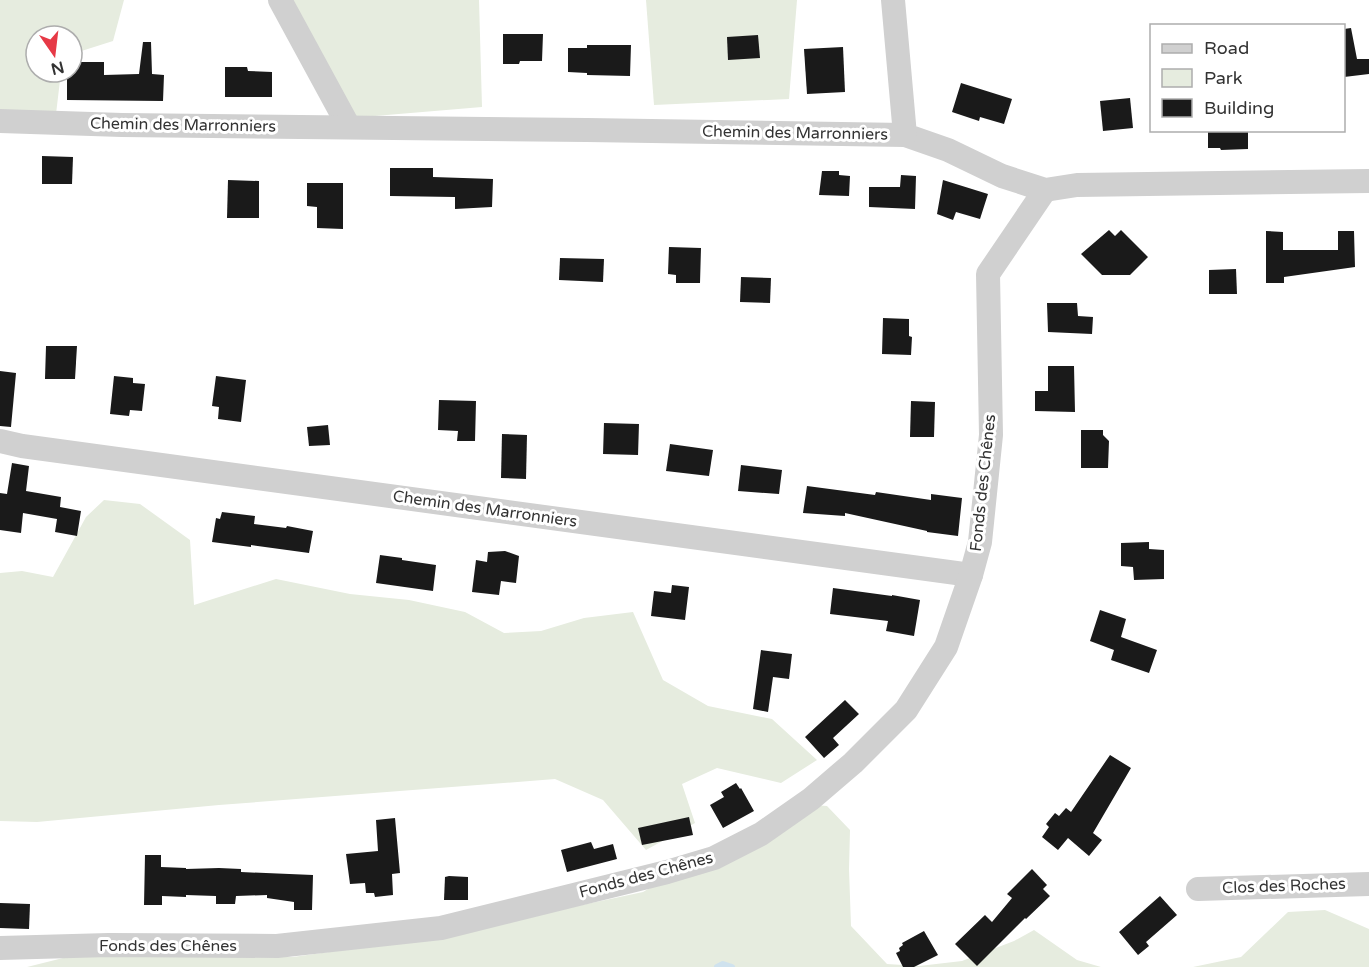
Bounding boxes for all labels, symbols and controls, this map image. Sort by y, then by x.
north arrow [24,24,84,84]
legend [1150,24,1345,132]
text: Road [1204,37,1249,59]
text: N [49,56,66,79]
text: Park [1204,67,1243,89]
text: Building [1204,97,1274,119]
street label: Chemin des Marronniers [90,113,276,137]
street label: Chemin des Marronniers [702,121,888,145]
street label: Fonds des Chênes [966,413,1000,553]
street label: Chemin des Marronniers [391,486,579,532]
street label: Fonds des Chênes [577,847,715,903]
street label: Clos des Roches [1222,874,1346,898]
street label: Fonds des Chênes [99,936,237,956]

